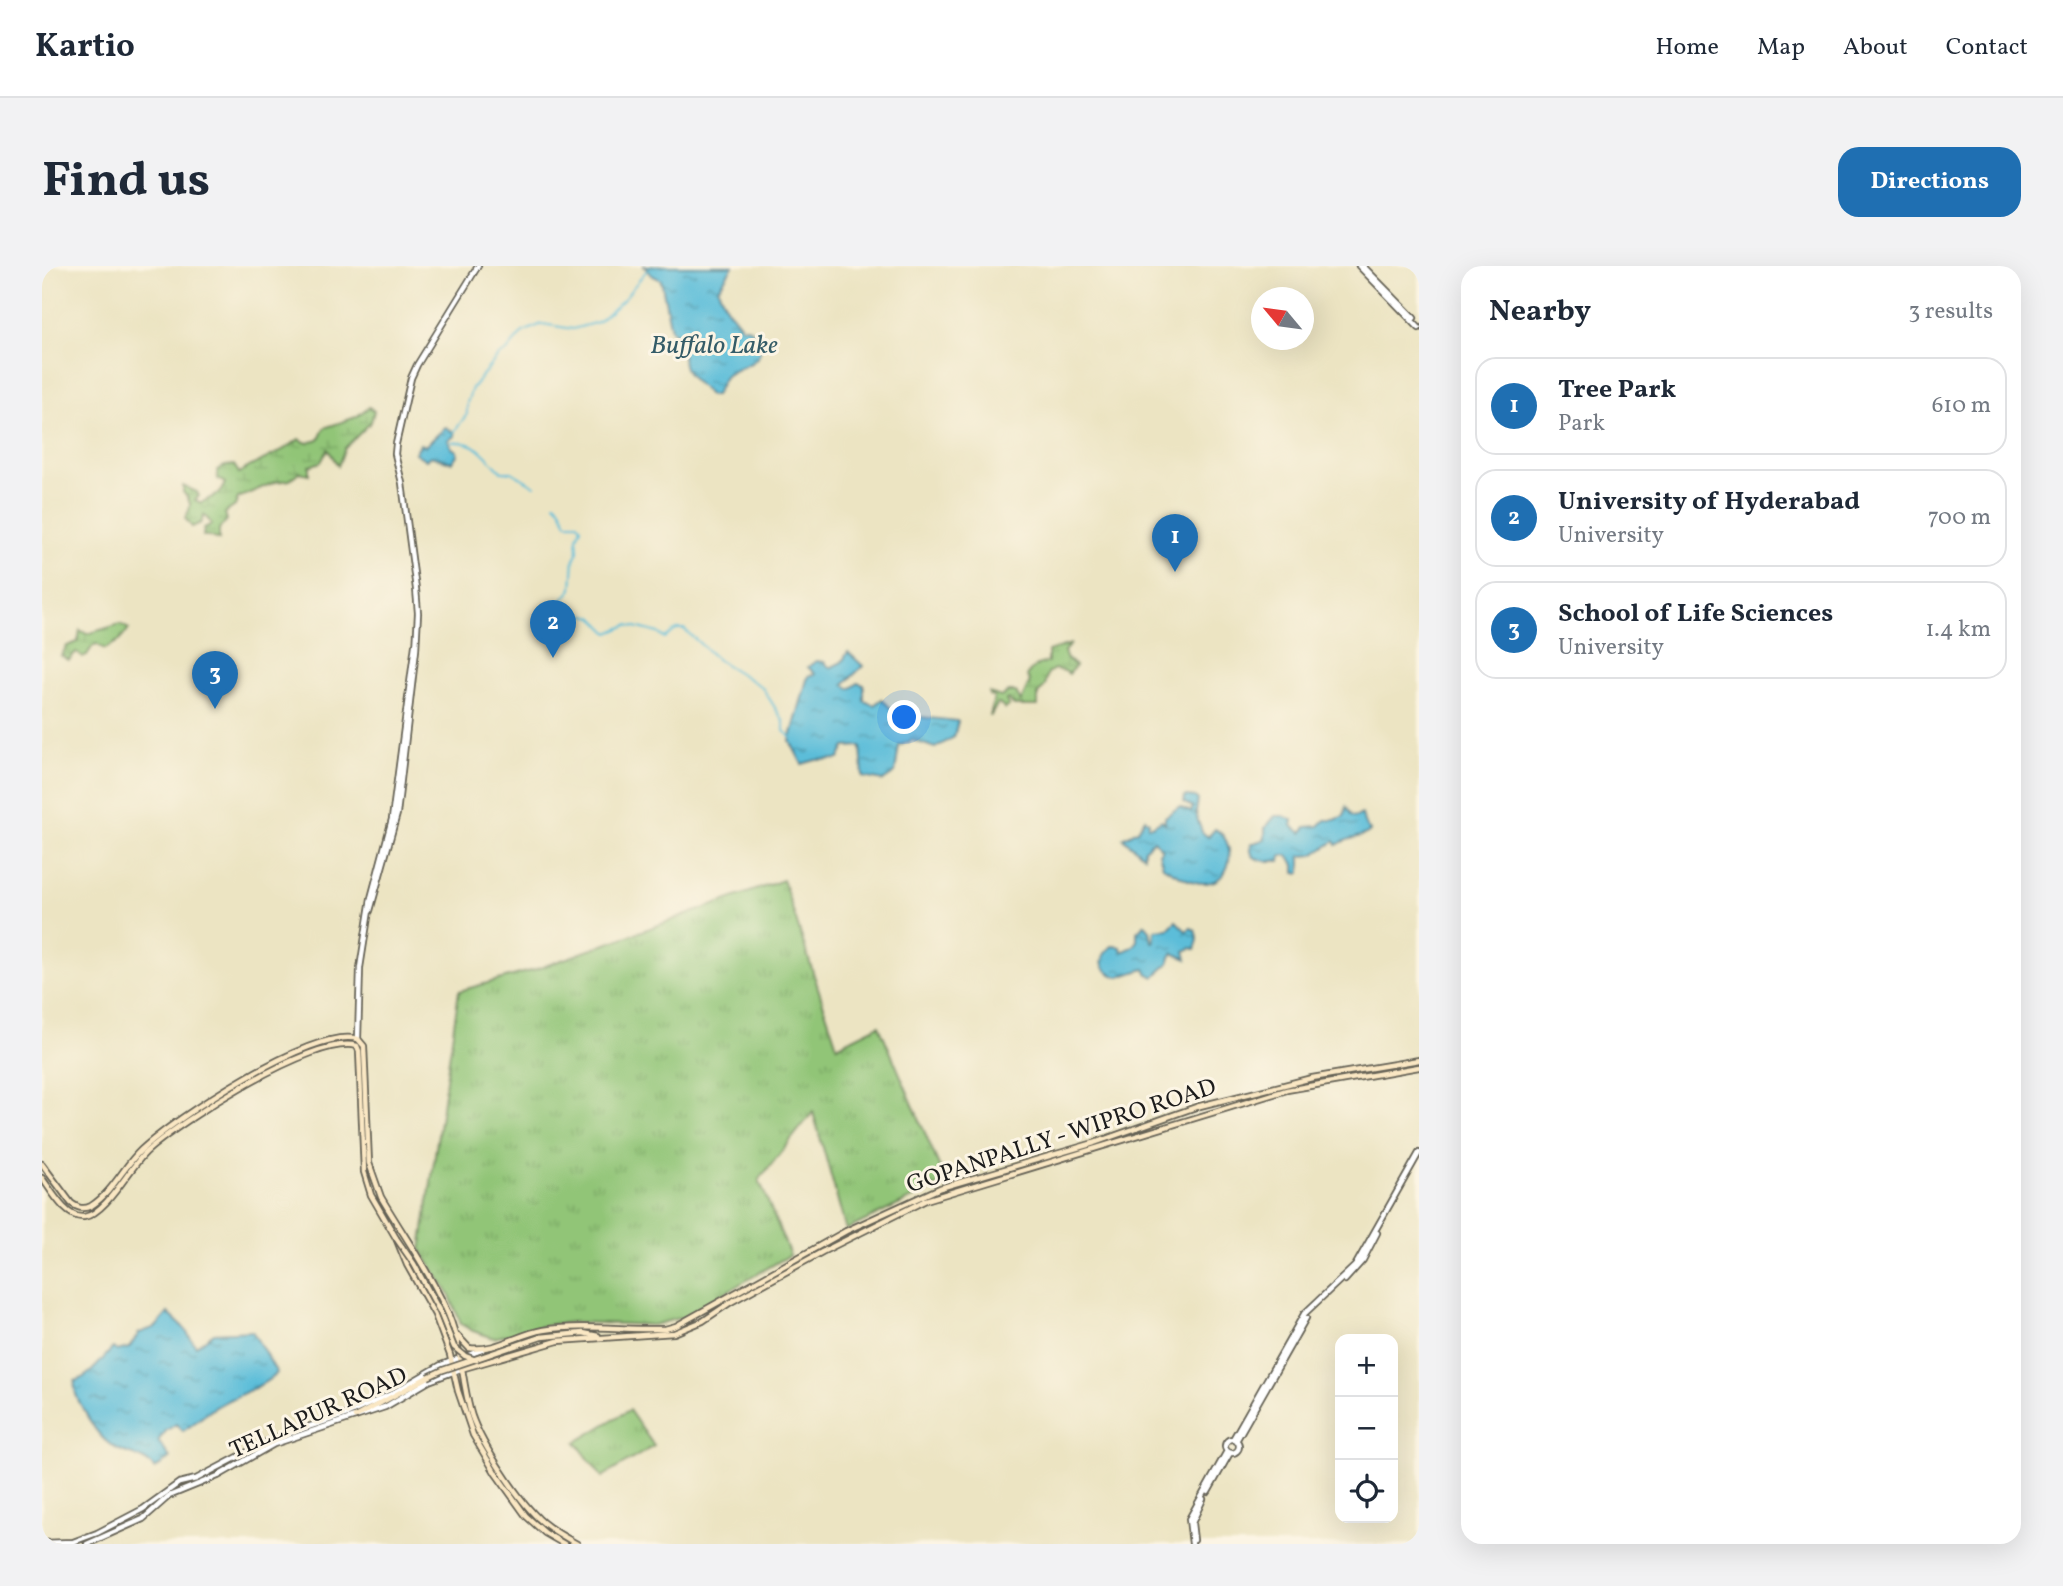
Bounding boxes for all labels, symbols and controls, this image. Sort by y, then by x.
text: Kartio [35,25,135,71]
text: Home [1655,31,1719,65]
text: Map [1757,31,1805,65]
text: About [1843,31,1908,65]
text: Contact [1946,31,2028,65]
button: Directions [1838,147,2021,217]
text: Find us [42,148,210,217]
north arrow [1251,287,1314,350]
text: Nearby [1489,291,1591,333]
text: 3 results [1908,296,1993,328]
water label: Buffalo Lake [650,328,778,364]
text: Tree Park [1558,372,1676,408]
text: 1 [1509,390,1519,422]
text: 610 m [1932,390,1991,422]
text: Park [1558,408,1605,440]
text: University of Hyderabad [1558,484,1860,520]
text: 2 [1508,502,1520,534]
text: 700 m [1928,502,1991,534]
pin: 1 [1152,514,1198,572]
text: University [1558,520,1664,552]
text: School of Life Sciences [1558,596,1833,632]
pin: 2 [530,600,576,658]
text: 3 [1508,614,1520,646]
text: 1.4 km [1925,614,1991,646]
text: University [1558,632,1664,664]
pin: 3 [192,651,238,709]
your location [887,700,921,734]
street label: GOPANPALLY - WIPRO ROAD [902,1071,1221,1203]
map controls [1335,1334,1398,1523]
button: + [1335,1334,1398,1397]
street label: TELLAPUR ROAD [225,1359,413,1468]
button: − [1335,1397,1398,1460]
button: locate [1335,1460,1398,1523]

